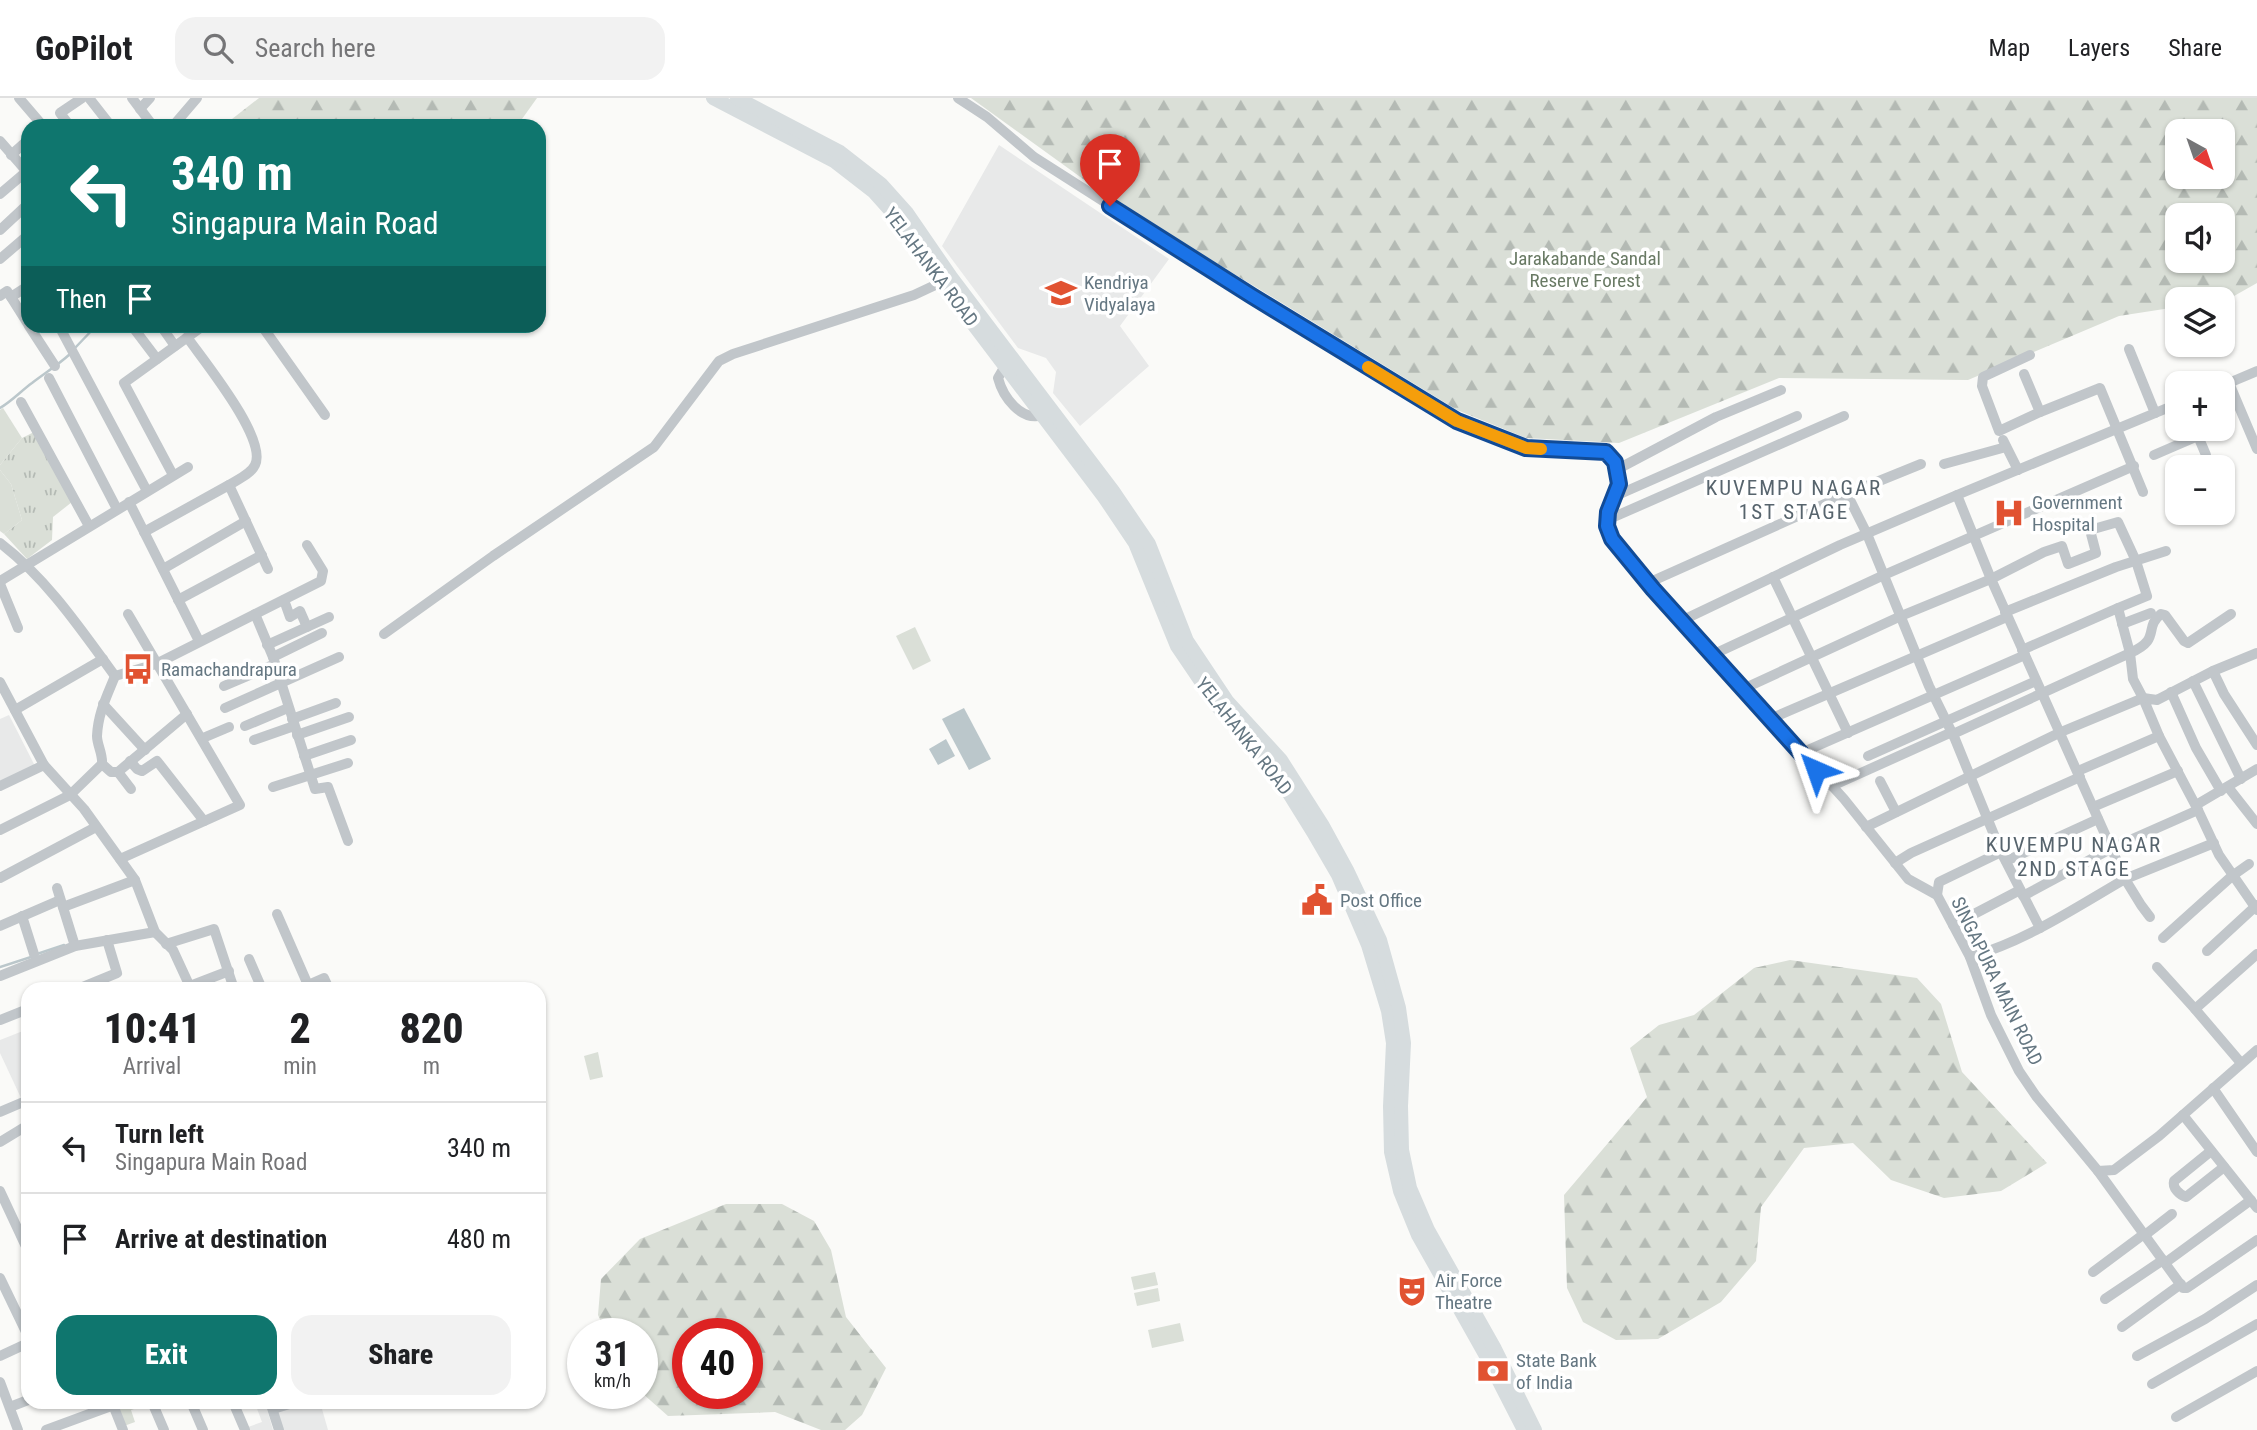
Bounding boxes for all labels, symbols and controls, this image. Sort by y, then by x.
search box [175,17,665,80]
text: GoPilot [35,29,133,68]
icon: search [199,29,237,67]
text: Search here [255,33,376,63]
text: Map [1989,34,2030,62]
text: Layers [2068,34,2130,62]
text: Share [2168,34,2222,62]
north arrow [2165,119,2235,189]
map controls [2165,119,2235,525]
pin [1080,134,1140,206]
text: 340 m [171,145,293,202]
icon: arrive [1091,145,1129,183]
icon: left [56,147,147,238]
street label: YELAHANKA ROAD [879,203,983,331]
button: sound [2165,203,2235,273]
text: Singapura Main Road [171,204,439,242]
park label: Jarakabande Sandal Reserve Forest [1509,247,1661,292]
place label: Kendriya Vidyalaya [1084,271,1156,316]
school or university icon: Kendriya Vidyalaya [1044,276,1078,310]
icon: arrive [121,280,159,318]
text: Then [56,284,107,314]
button: layers [2165,287,2235,357]
button: + [2165,371,2235,441]
button: − [2165,455,2235,525]
district label: KUVEMPU NAGAR 1ST STAGE [1706,476,1882,524]
place label: Government Hospital [2032,491,2123,536]
hospital icon: Government Hospital [1992,496,2026,530]
bus stop icon: Ramachandrapura [121,652,155,686]
place label: Ramachandrapura [161,658,297,681]
street label: YELAHANKA ROAD [1191,673,1297,799]
position arrow [1779,733,1853,807]
district label: KUVEMPU NAGAR 2ND STAGE [1986,833,2162,881]
public building icon: Post Office [1300,883,1334,917]
place label: Post Office [1340,889,1422,912]
street label: SINGAPURA MAIN ROAD [1946,893,2048,1069]
text: 10:41 [103,1004,201,1053]
text: 2 [289,1004,311,1053]
text: 820 [399,1004,464,1053]
text: Arrival [123,1053,181,1080]
text: min [283,1053,317,1080]
text: m [423,1053,440,1080]
text: Turn left [115,1119,204,1149]
icon: left [56,1129,94,1167]
text: 340 m [447,1133,511,1163]
text: Singapura Main Road [115,1149,307,1176]
icon: arrive [56,1220,94,1258]
text: Arrive at destination [115,1224,327,1254]
text: 480 m [447,1224,511,1254]
place label: Air Force Theatre [1435,1269,1502,1314]
theatre icon: Air Force Theatre [1395,1274,1429,1308]
button: Exit [56,1315,277,1395]
button: Share [291,1315,511,1395]
speed limit sign: 40 [672,1318,763,1409]
text: 31 [595,1334,630,1375]
place label: State Bank of India [1516,1349,1597,1394]
bank icon: State Bank of India [1476,1354,1510,1388]
text: km/h [594,1370,631,1391]

